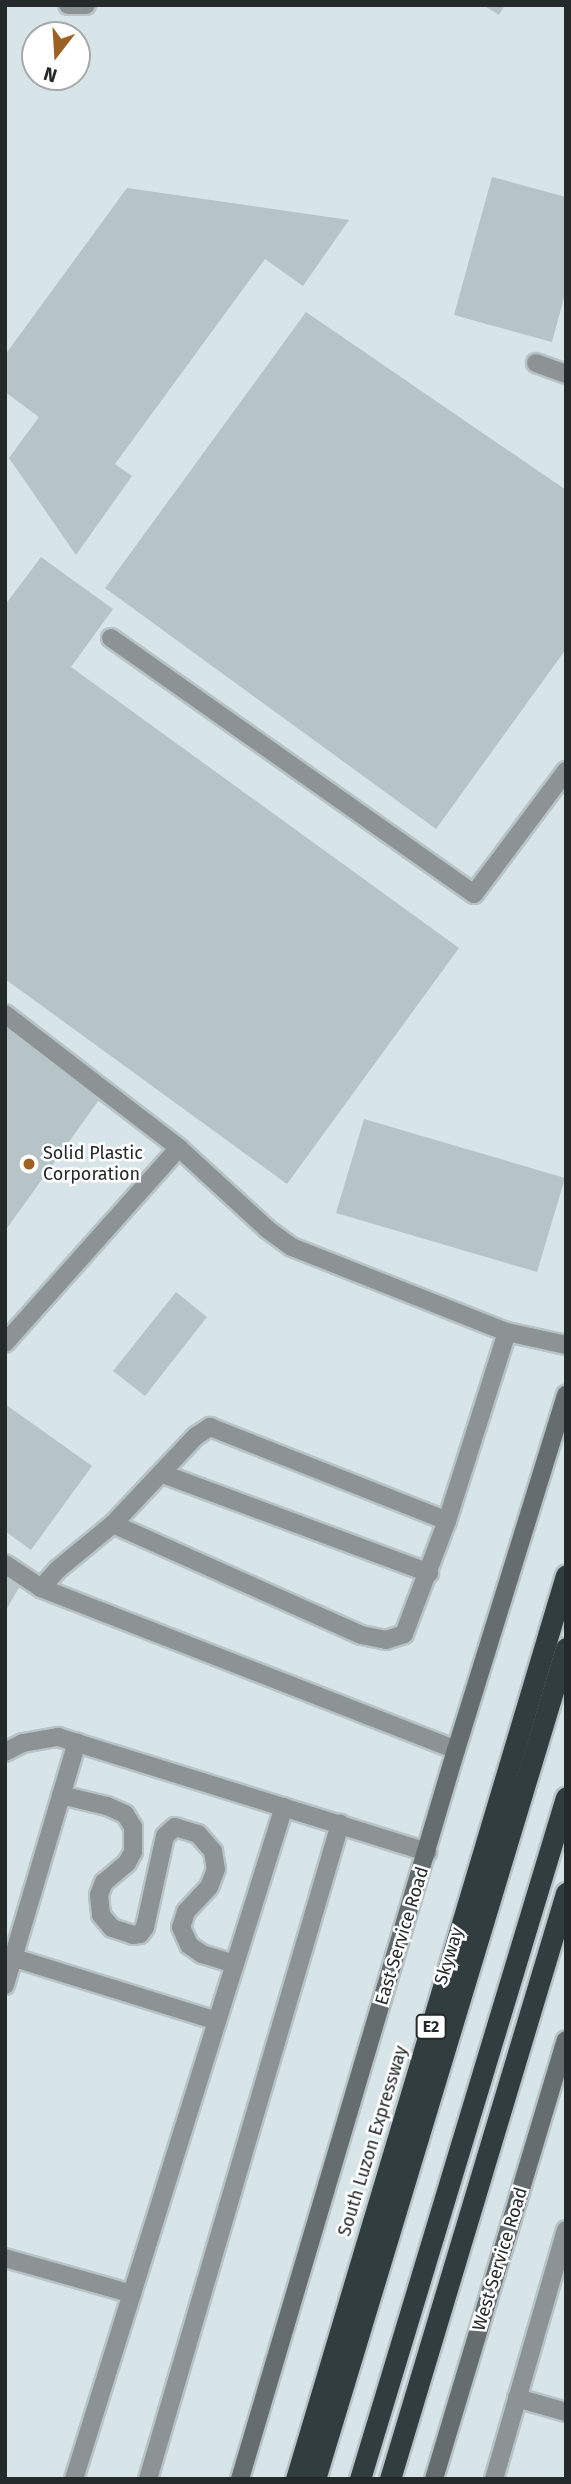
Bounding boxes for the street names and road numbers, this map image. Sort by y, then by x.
street label: East Service Road [371,1864,433,2008]
street label: Skyway [430,1925,468,1987]
road number: E2 [415,2014,447,2039]
street label: South Luzon Expressway [334,2043,412,2239]
street label: West Service Road [468,2185,532,2333]

